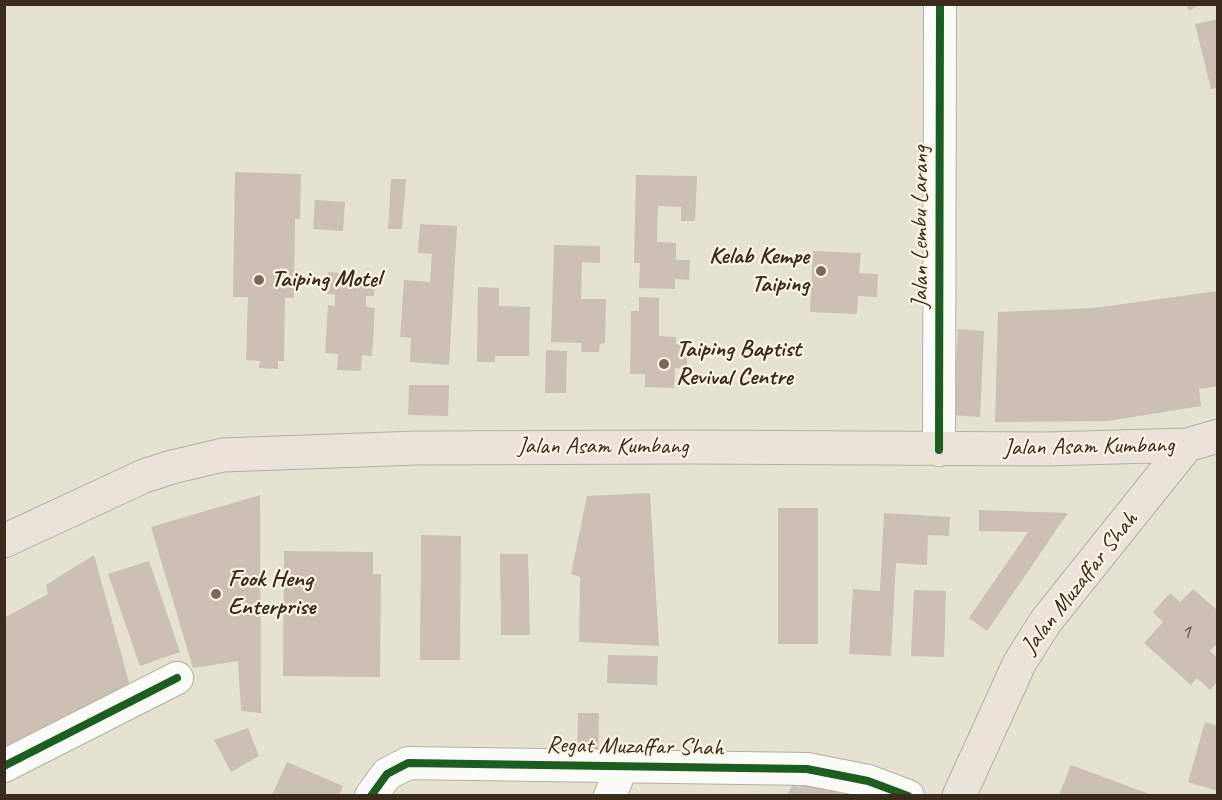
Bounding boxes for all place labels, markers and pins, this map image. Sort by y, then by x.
place label: Kelab Kempe Taiping [709,243,809,299]
marker: Kelab Kempe Taiping [814,264,828,278]
place label: Taiping Motel [271,266,381,294]
marker: Taiping Motel [252,273,266,287]
place label: Taiping Baptist Revival Centre [676,336,801,392]
marker: Taiping Baptist Revival Centre [657,357,671,371]
place label: Fook Heng Enterprise [228,566,315,622]
marker: Fook Heng Enterprise [209,587,223,601]

